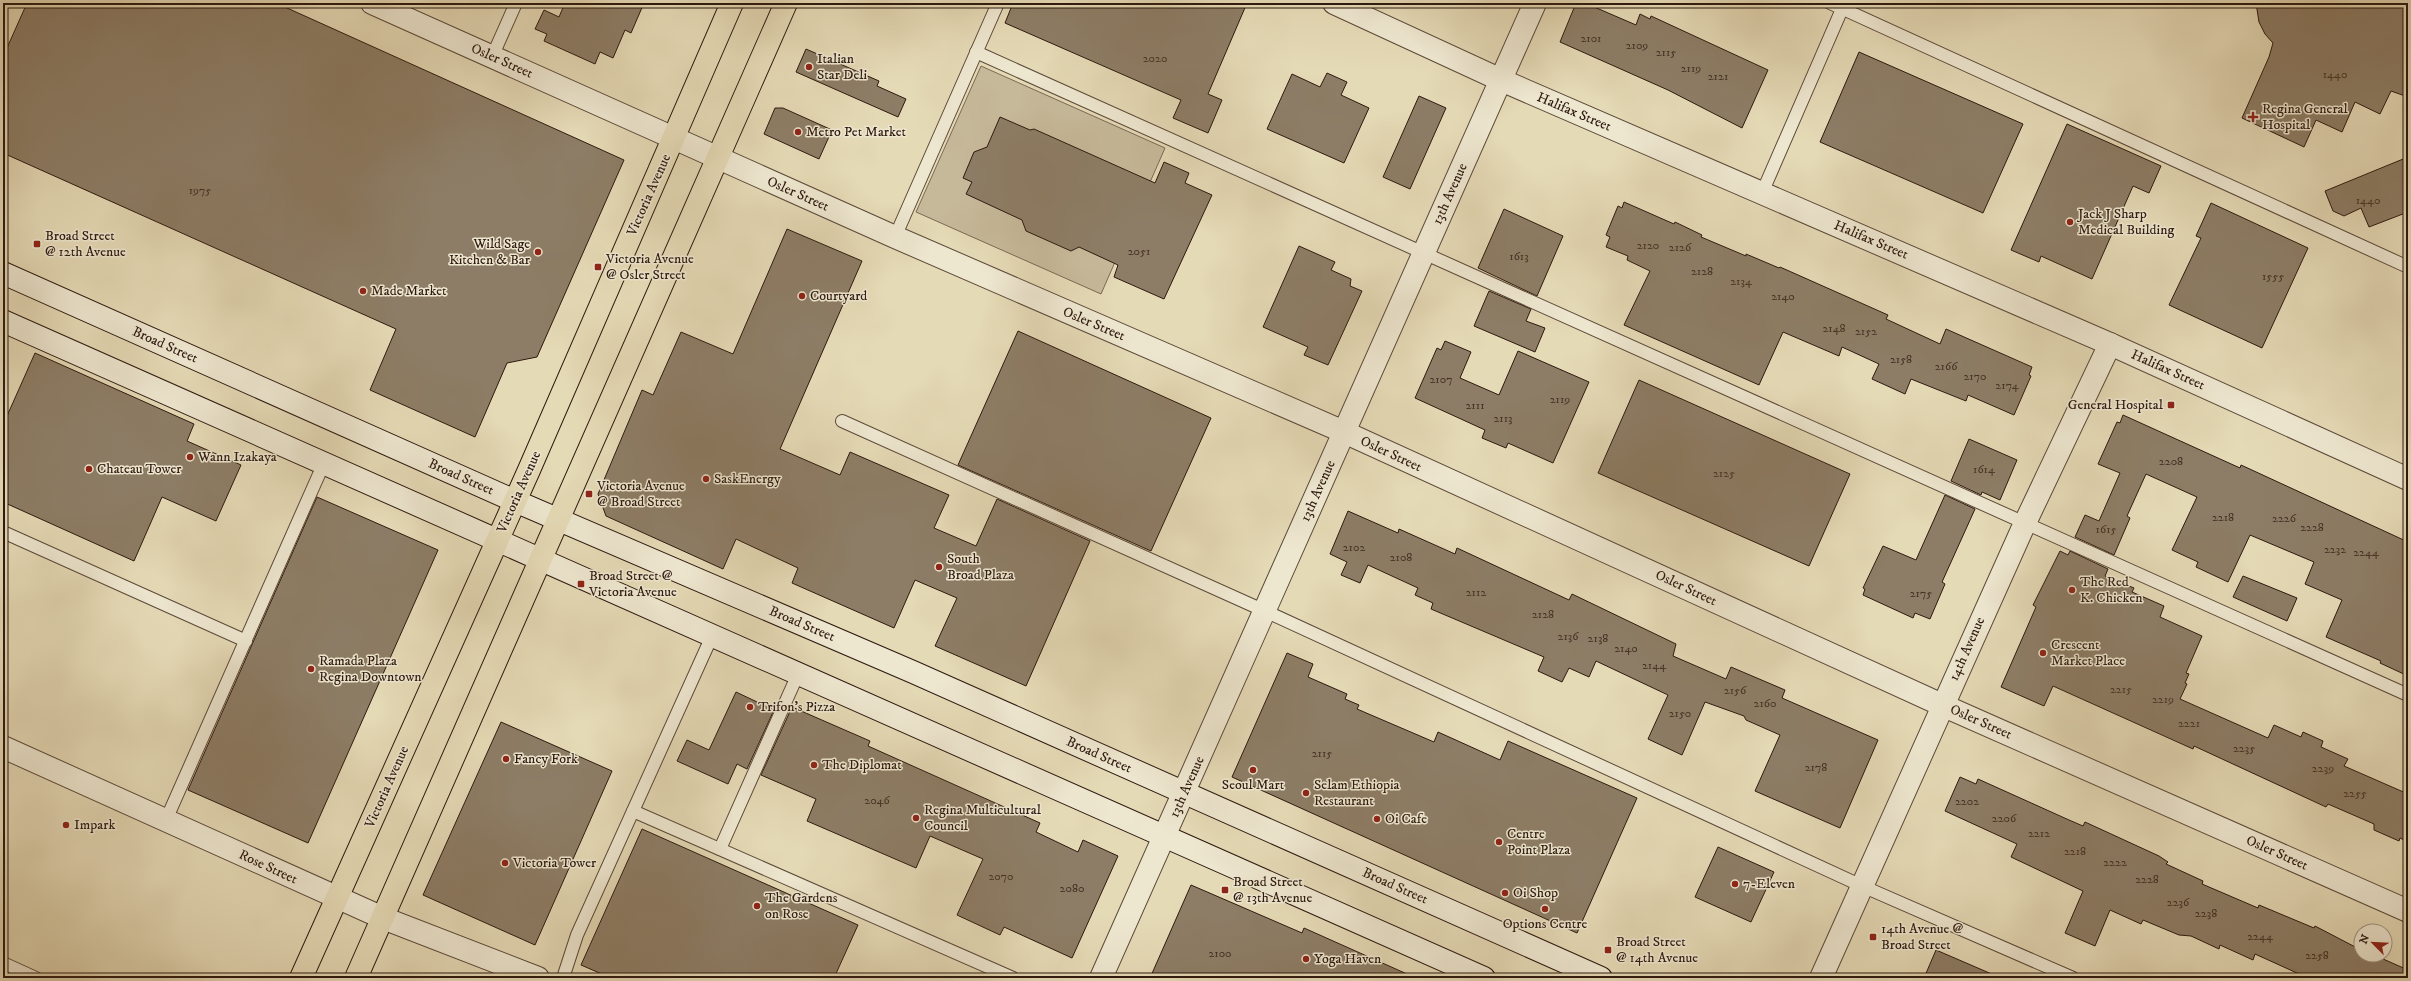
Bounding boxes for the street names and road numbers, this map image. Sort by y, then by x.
street label: Osler Street [468,39,536,83]
street label: Halifax Street [1534,88,1614,136]
street label: Victoria Avenue [623,151,675,240]
street label: 13th Avenue [1428,160,1472,228]
street label: Osler Street [764,172,832,216]
street label: Halifax Street [1831,216,1911,264]
street label: Osler Street [1060,303,1128,345]
street label: Broad Street [129,323,201,368]
street label: Halifax Street [2128,346,2208,394]
street label: Osler Street [1357,432,1425,476]
street label: Victoria Avenue [493,448,545,537]
street label: Broad Street [425,455,497,500]
street label: 13th Avenue [1296,457,1340,525]
street label: Osler Street [1652,566,1720,610]
street label: Broad Street [766,602,838,646]
street label: 14th Avenue [1945,614,1989,684]
street label: Osler Street [1947,700,2015,744]
street label: Broad Street [1063,733,1135,778]
street label: Victoria Avenue [361,743,413,832]
street label: 13th Avenue [1165,753,1209,821]
street label: Osler Street [2243,831,2311,875]
street label: Rose Street [236,846,301,889]
street label: Broad Street [1359,864,1431,909]

